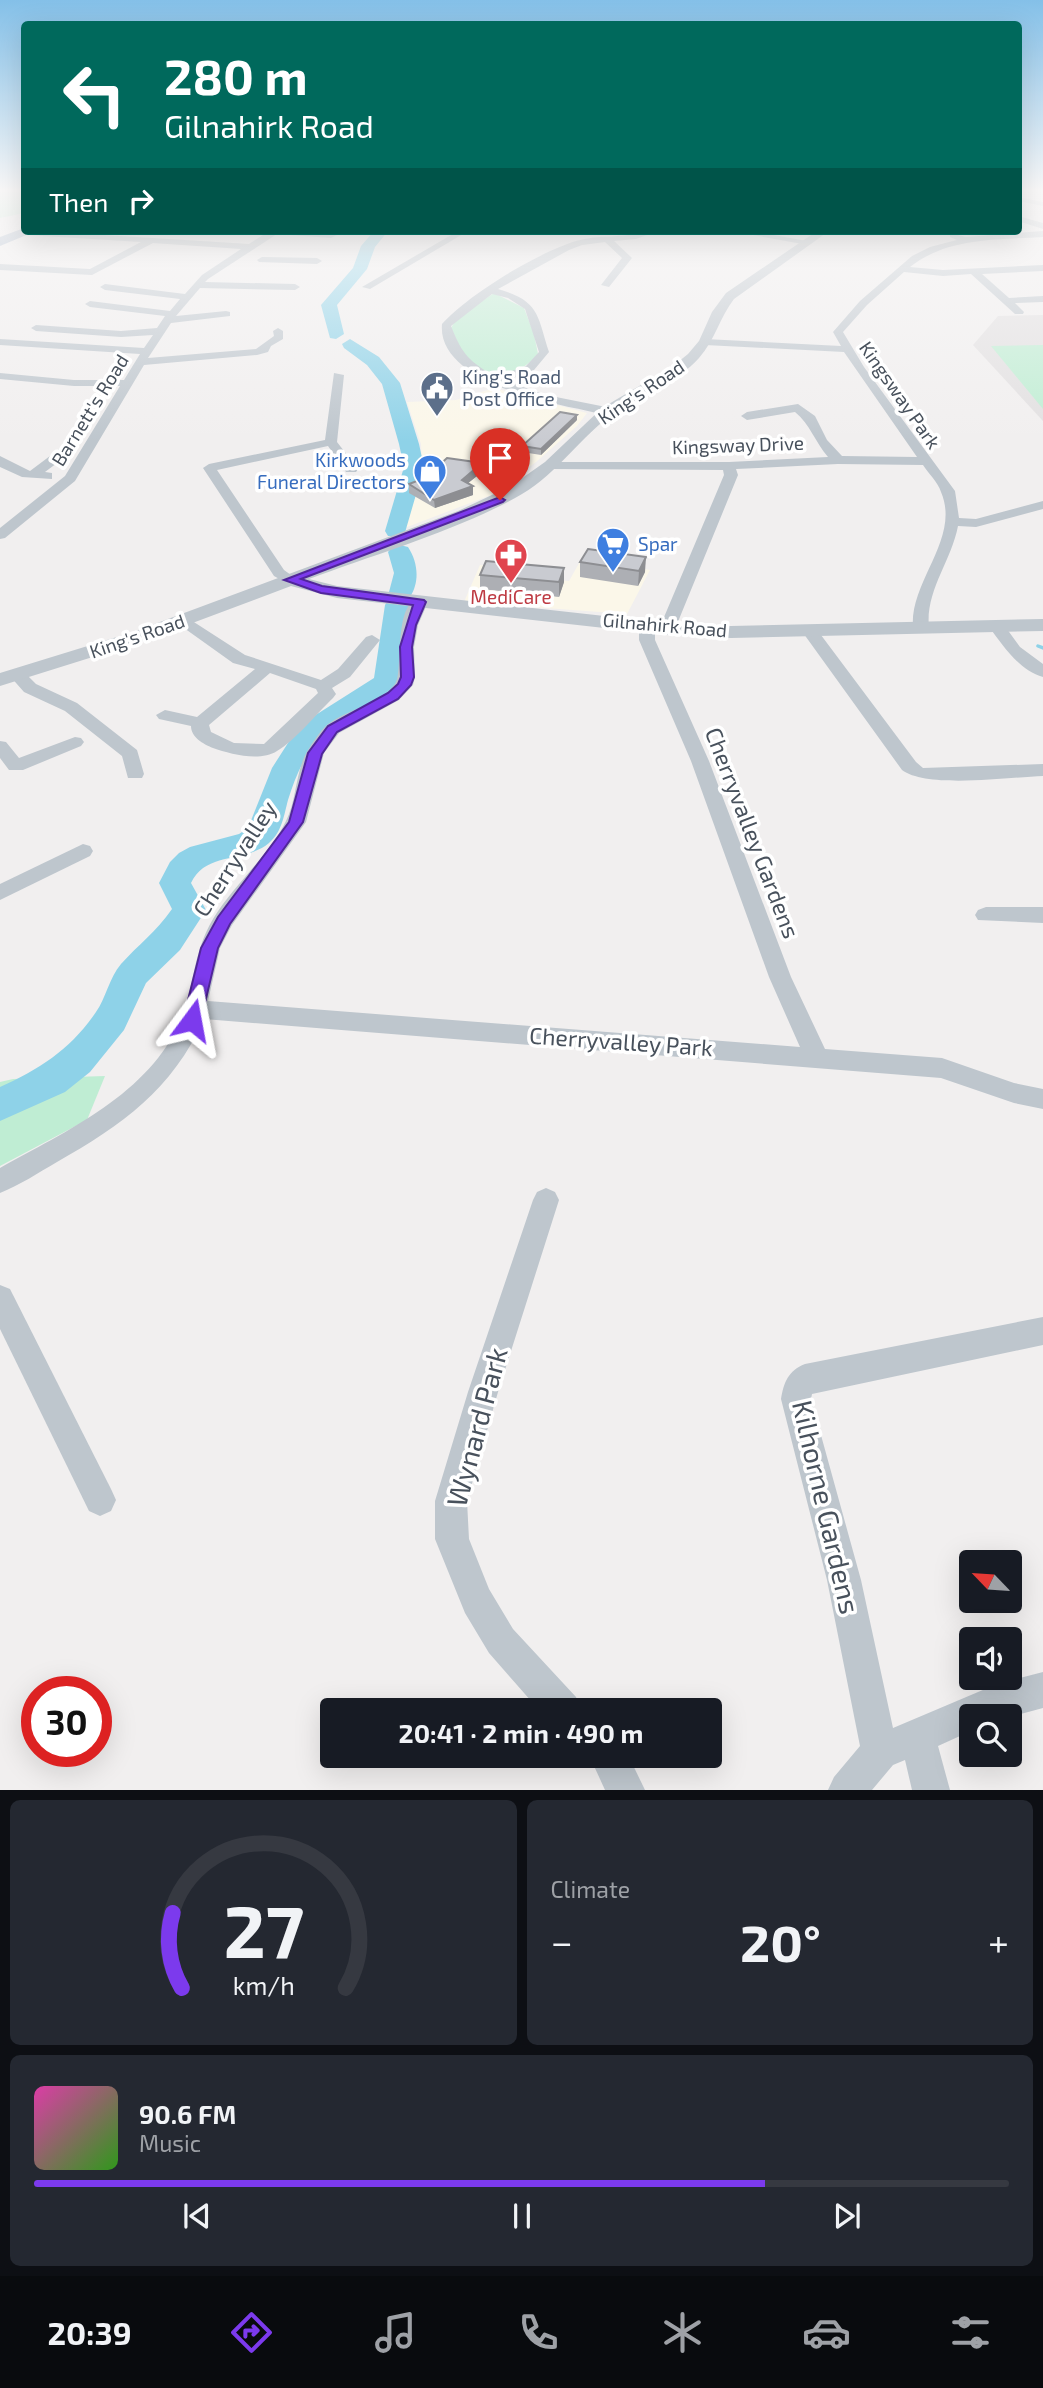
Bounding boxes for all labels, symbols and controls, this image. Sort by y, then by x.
text: 280 m [164,46,308,105]
icon: left [49,49,140,140]
text: Gilnahirk Road [164,106,374,144]
icon: right [122,182,160,220]
text: Then [49,186,108,217]
street label: Kingsway Park [855,337,946,453]
street label: Barnett's Road [46,350,133,470]
street label: King's Road [593,354,688,429]
place label: King's Road Post Office [462,365,561,410]
public building icon: King's Road Post Office [418,369,456,418]
pin [470,428,530,500]
street label: Kingsway Drive [671,431,804,458]
icon: arrive [481,439,519,477]
place label: Kirkwoods Funeral Directors [257,448,406,493]
shop icon: Kirkwoods Funeral Directors [411,452,449,501]
supermarket icon: Spar [594,525,632,574]
place label: Spar [638,532,678,555]
pharmacy icon: MediCare [492,536,530,585]
place label: MediCare [470,585,552,608]
street label: Gilnahirk Road [602,608,728,641]
street label: King's Road [86,609,187,663]
street label: Cherryvalley Gardens [700,723,806,942]
street label: Cherryvalley [186,795,282,922]
position arrow [155,983,229,1057]
street label: Cherryvalley Park [528,1021,714,1061]
street label: Wynard Park [438,1343,514,1510]
street label: Kilhorne Gardens [786,1397,868,1617]
north arrow [959,1550,1022,1614]
map controls [959,1550,1022,1767]
button: sound [959,1627,1022,1690]
speed limit sign: 30 [21,1676,112,1767]
button: search [959,1704,1022,1767]
text: 20:41 · 2 min · 490 m [399,1717,643,1748]
text: Climate [551,1875,630,1903]
text: 27 [223,1886,304,1974]
text: 20° [740,1910,821,1972]
text: − [551,1918,573,1964]
text: + [988,1918,1009,1964]
text: km/h [232,1970,294,2000]
text: 90.6 FM [139,2098,236,2129]
text: Music [139,2129,201,2157]
icon: previous [178,2197,216,2235]
icon: pause [503,2197,541,2235]
icon: next [828,2197,866,2235]
icon: directions [227,2308,276,2357]
icon: music [371,2308,420,2357]
icon: phone [514,2308,563,2357]
icon: climate [658,2308,707,2357]
icon: car [802,2308,851,2357]
icon: filters [946,2308,995,2357]
text: 20:39 [47,2313,132,2351]

